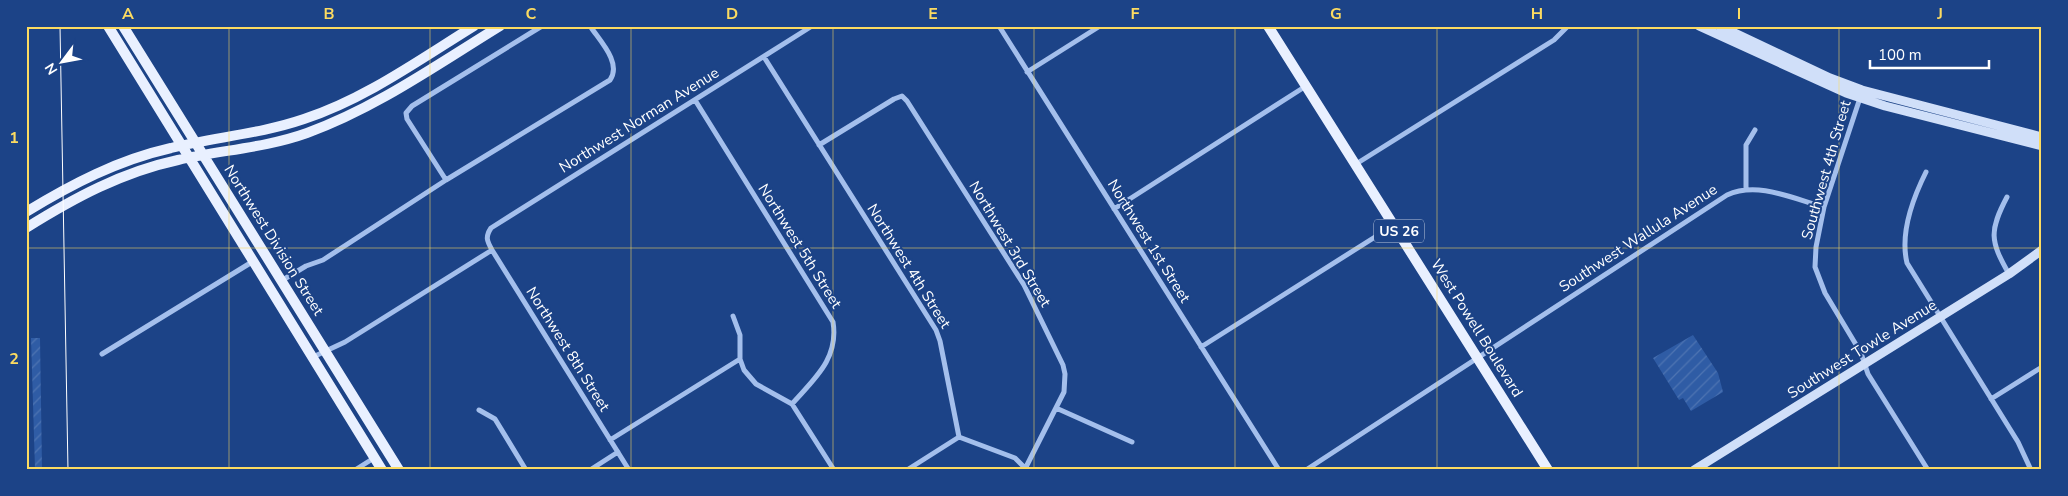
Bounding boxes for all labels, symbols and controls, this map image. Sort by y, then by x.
text: A [122,3,134,25]
text: B [323,3,335,25]
text: C [526,3,537,25]
text: D [726,3,738,25]
text: E [928,3,938,25]
text: F [1131,3,1140,25]
text: G [1330,3,1342,25]
text: H [1531,3,1543,25]
text: I [1737,3,1741,25]
text: J [1936,3,1943,25]
north arrow [38,38,88,88]
scale bar [1870,38,1989,70]
text: 100 m [1878,45,1922,65]
text: N [41,59,62,78]
street label: Northwest Norman Avenue [555,63,723,177]
street label: Southwest 4th Street [1797,97,1856,242]
text: 1 [9,127,19,149]
street label: Northwest Division Street [219,161,329,320]
street label: Northwest 1st Street [1103,176,1195,307]
street label: Northwest 3rd Street [964,177,1056,311]
street label: Southwest Wallula Avenue [1555,179,1721,297]
street label: Northwest 5th Street [754,180,847,313]
street label: Northwest 4th Street [863,200,956,333]
road number: US 26 [1374,220,1424,242]
street label: West Powell Boulevard [1426,255,1528,401]
street label: Northwest 8th Street [522,283,615,416]
street label: Southwest Towle Avenue [1784,295,1940,403]
text: 2 [9,348,19,370]

